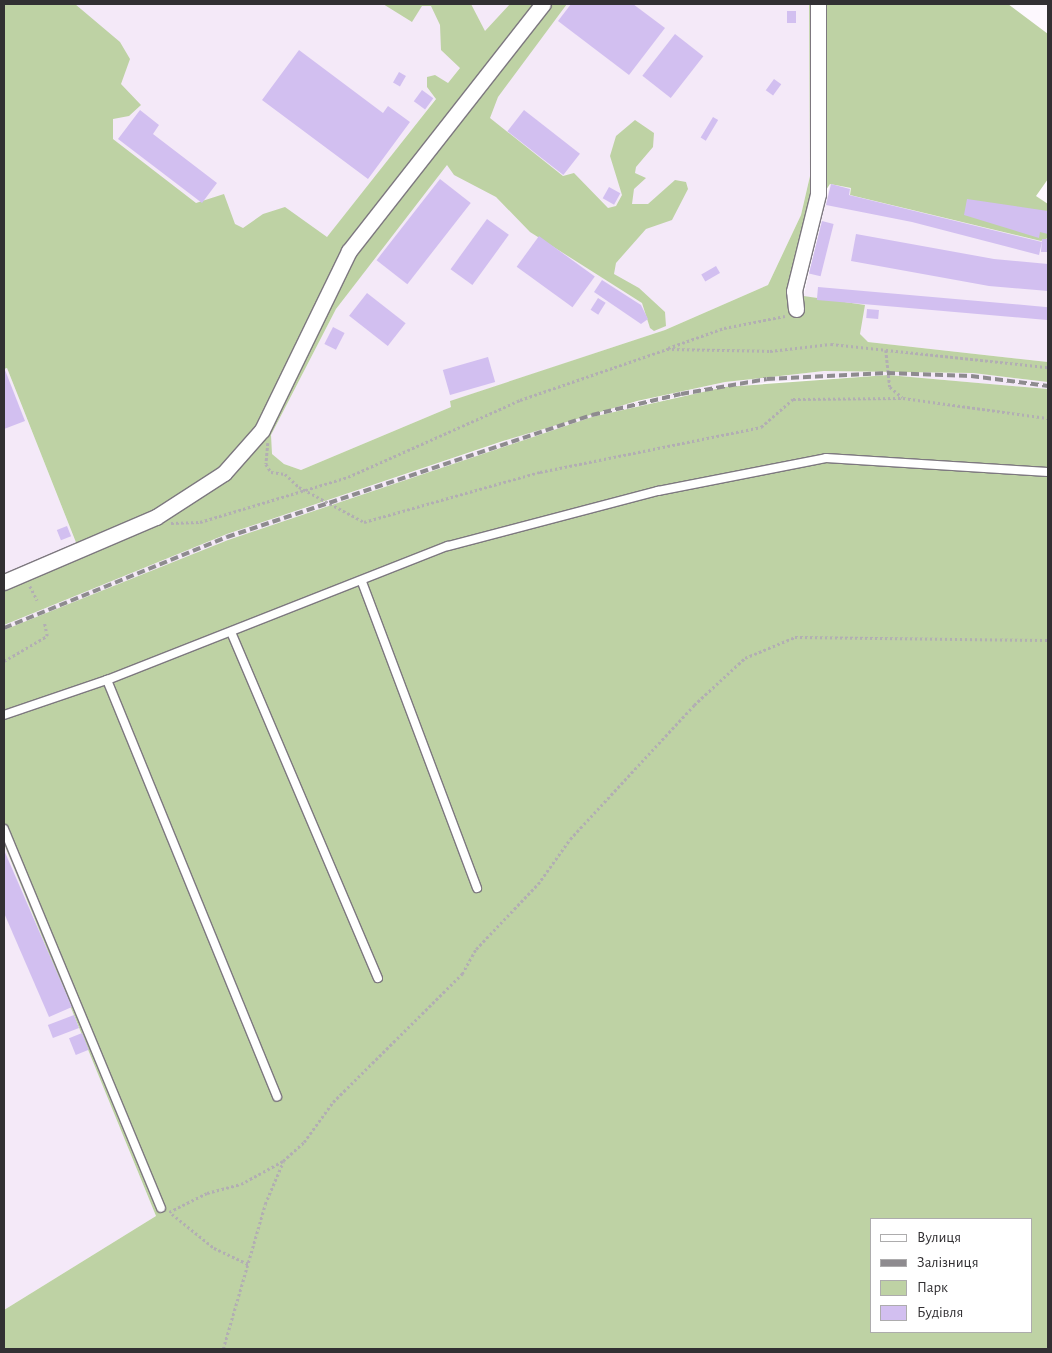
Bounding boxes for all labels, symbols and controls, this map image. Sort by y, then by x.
legend [870,1218,1032,1333]
text: Вулиця [917,1230,961,1245]
text: Залізниця [917,1255,978,1270]
text: Парк [917,1280,948,1295]
text: Будівля [917,1305,963,1320]

